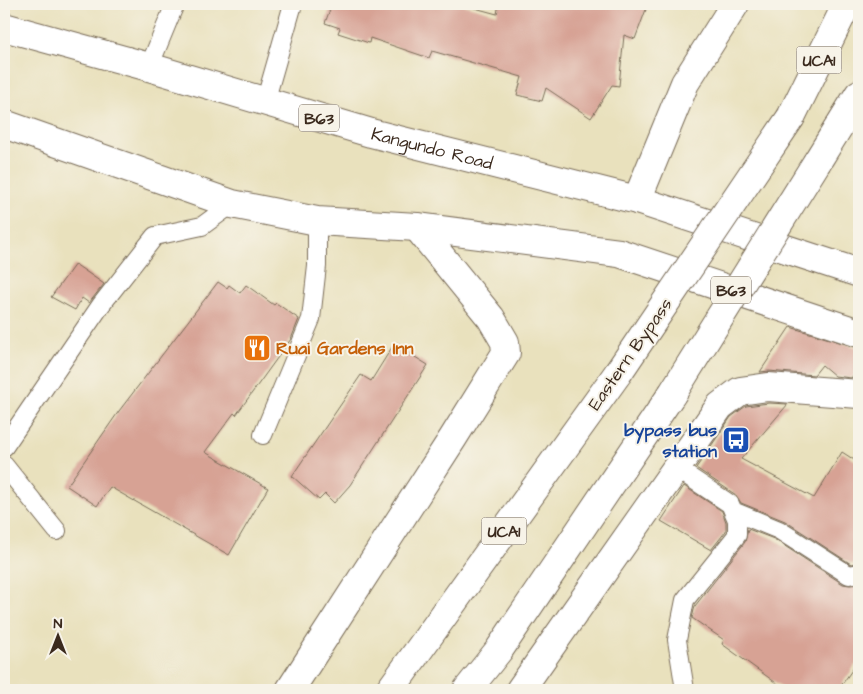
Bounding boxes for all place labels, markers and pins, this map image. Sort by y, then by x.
restaurant icon: Ruai Gardens Inn [242,333,272,363]
place label: Ruai Gardens Inn [276,336,414,361]
place label: bypass bus station [624,418,717,464]
bus stop icon: bypass bus station [721,425,751,455]

